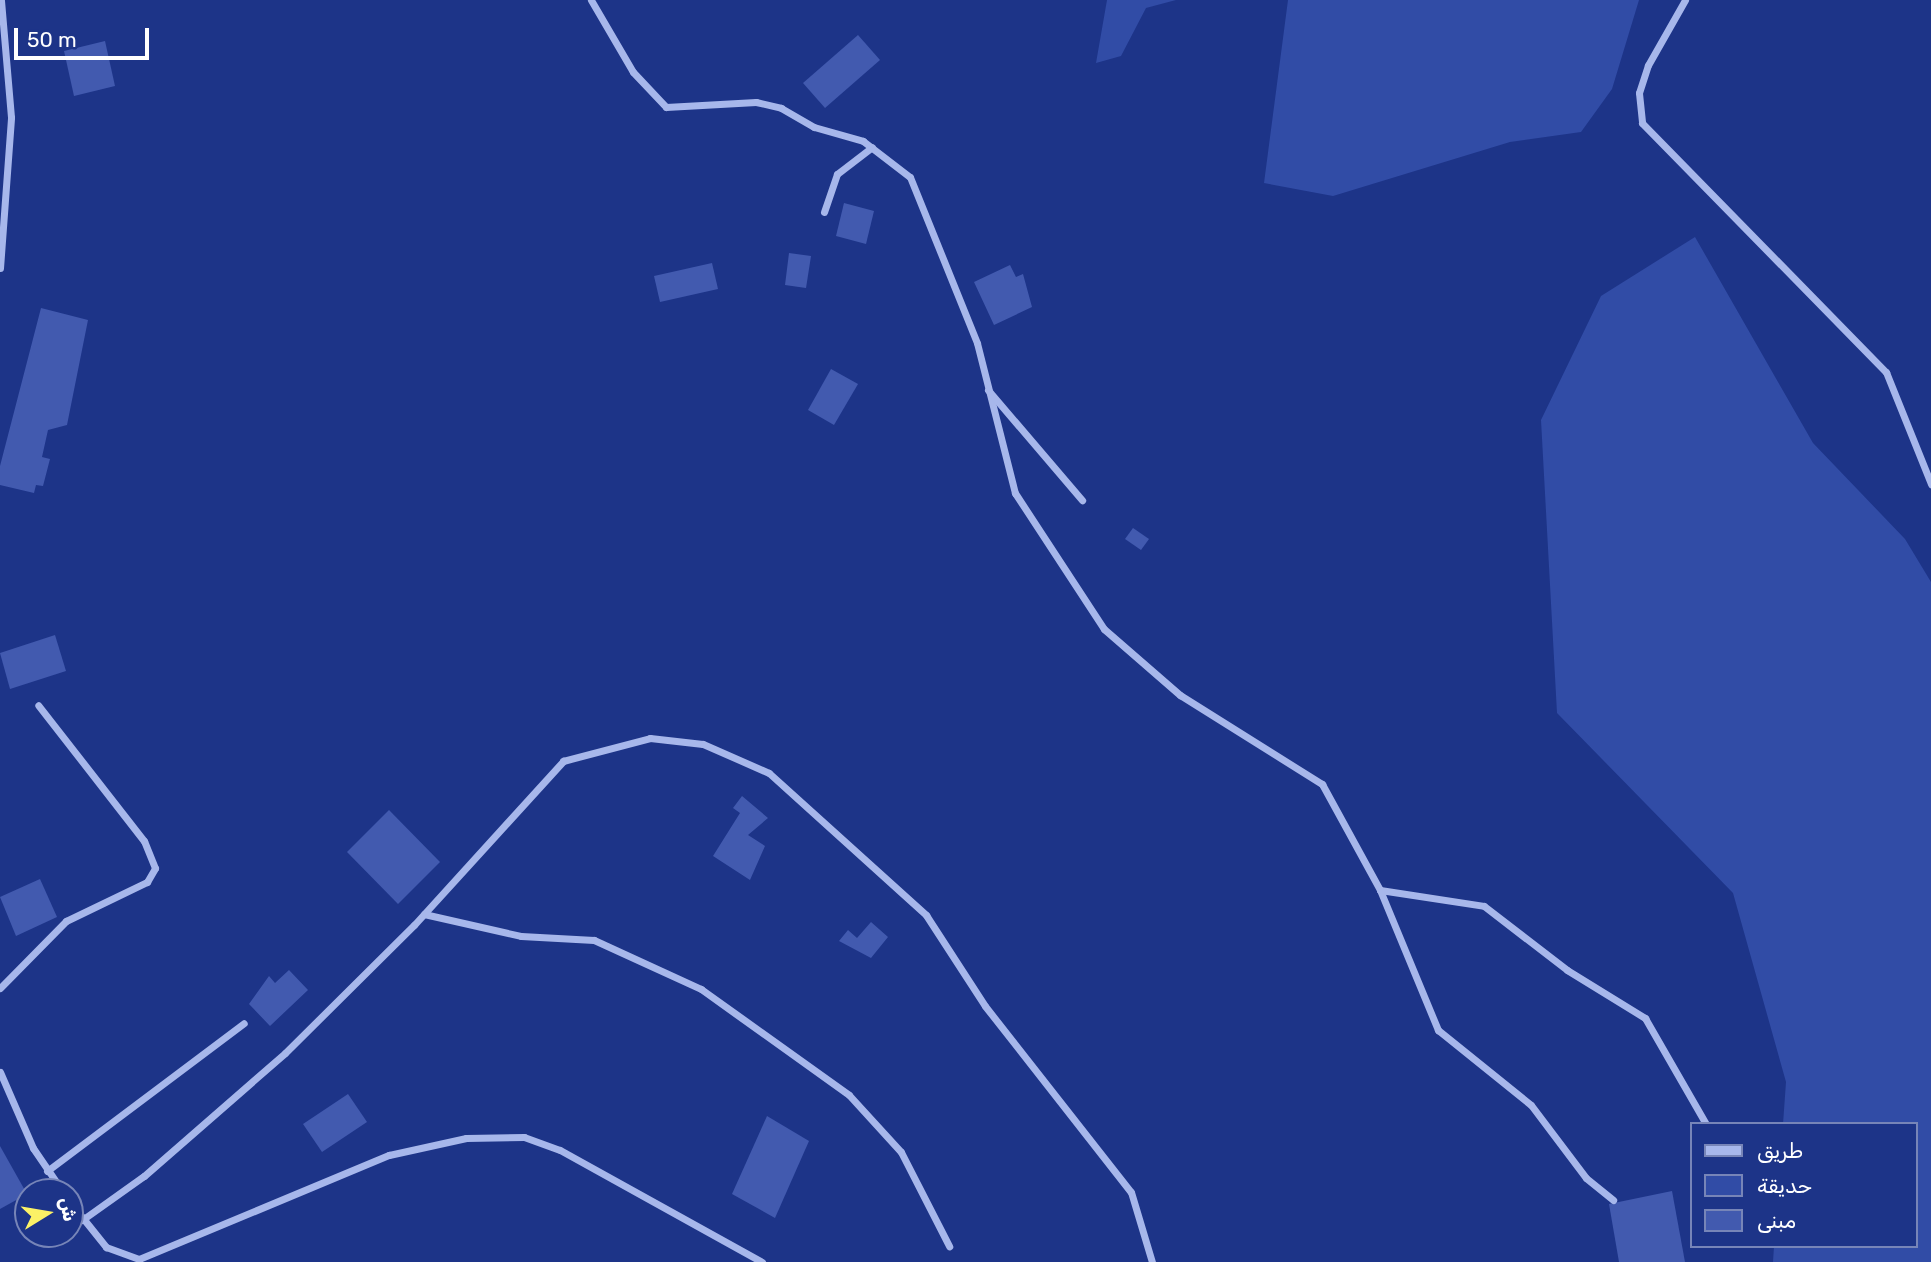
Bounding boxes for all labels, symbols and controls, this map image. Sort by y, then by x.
scale bar [18,14,152,58]
text: 50 m [27,27,77,52]
legend [1689,1122,1917,1248]
text: طريق [1757,1138,1803,1163]
text: حديقة [1757,1173,1812,1198]
north arrow [14,1178,84,1248]
text: ش [55,1195,82,1223]
text: مبنى [1757,1208,1796,1233]

